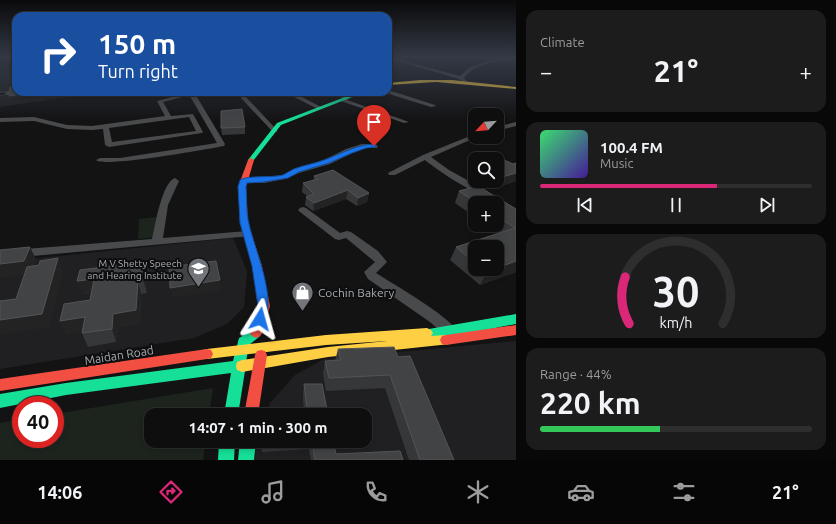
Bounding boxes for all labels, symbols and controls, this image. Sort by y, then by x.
icon: right [32,28,84,80]
text: 150 m [98,28,176,59]
text: Climate [540,35,585,49]
text: 21° [654,54,698,88]
text: − [540,59,552,84]
text: + [800,59,812,84]
text: Turn right [98,61,178,81]
pin [357,105,391,146]
north arrow [468,108,504,144]
map controls [468,108,504,276]
icon: arrive [363,111,385,133]
text: 100.4 FM [600,139,663,156]
button: search [468,152,504,188]
text: Music [600,156,634,170]
icon: previous [574,194,596,216]
icon: pause [665,194,687,216]
icon: next [756,194,778,216]
button: + [468,196,504,232]
button: − [468,240,504,276]
school or university icon: M V Shetty Speech and Hearing Institute [185,256,211,289]
place label: M V Shetty Speech and Hearing Institute [87,258,182,281]
text: 30 [653,268,699,315]
shop icon: Cochin Bakery [290,279,316,312]
place label: Cochin Bakery [318,286,394,299]
position arrow [239,298,281,340]
text: km/h [660,315,692,331]
street label: Maidan Road [83,343,155,367]
text: Range · 44% [540,367,612,381]
text: 220 km [540,386,641,420]
speed limit sign: 40 [12,396,64,448]
text: 14:07 · 1 min · 300 m [189,419,327,436]
icon: directions [157,478,185,506]
icon: music [259,478,287,506]
icon: phone [362,478,390,506]
icon: climate [464,478,492,506]
icon: car [567,478,595,506]
icon: filters [670,478,698,506]
text: 14:06 [37,482,82,502]
text: 21° [772,482,799,502]

